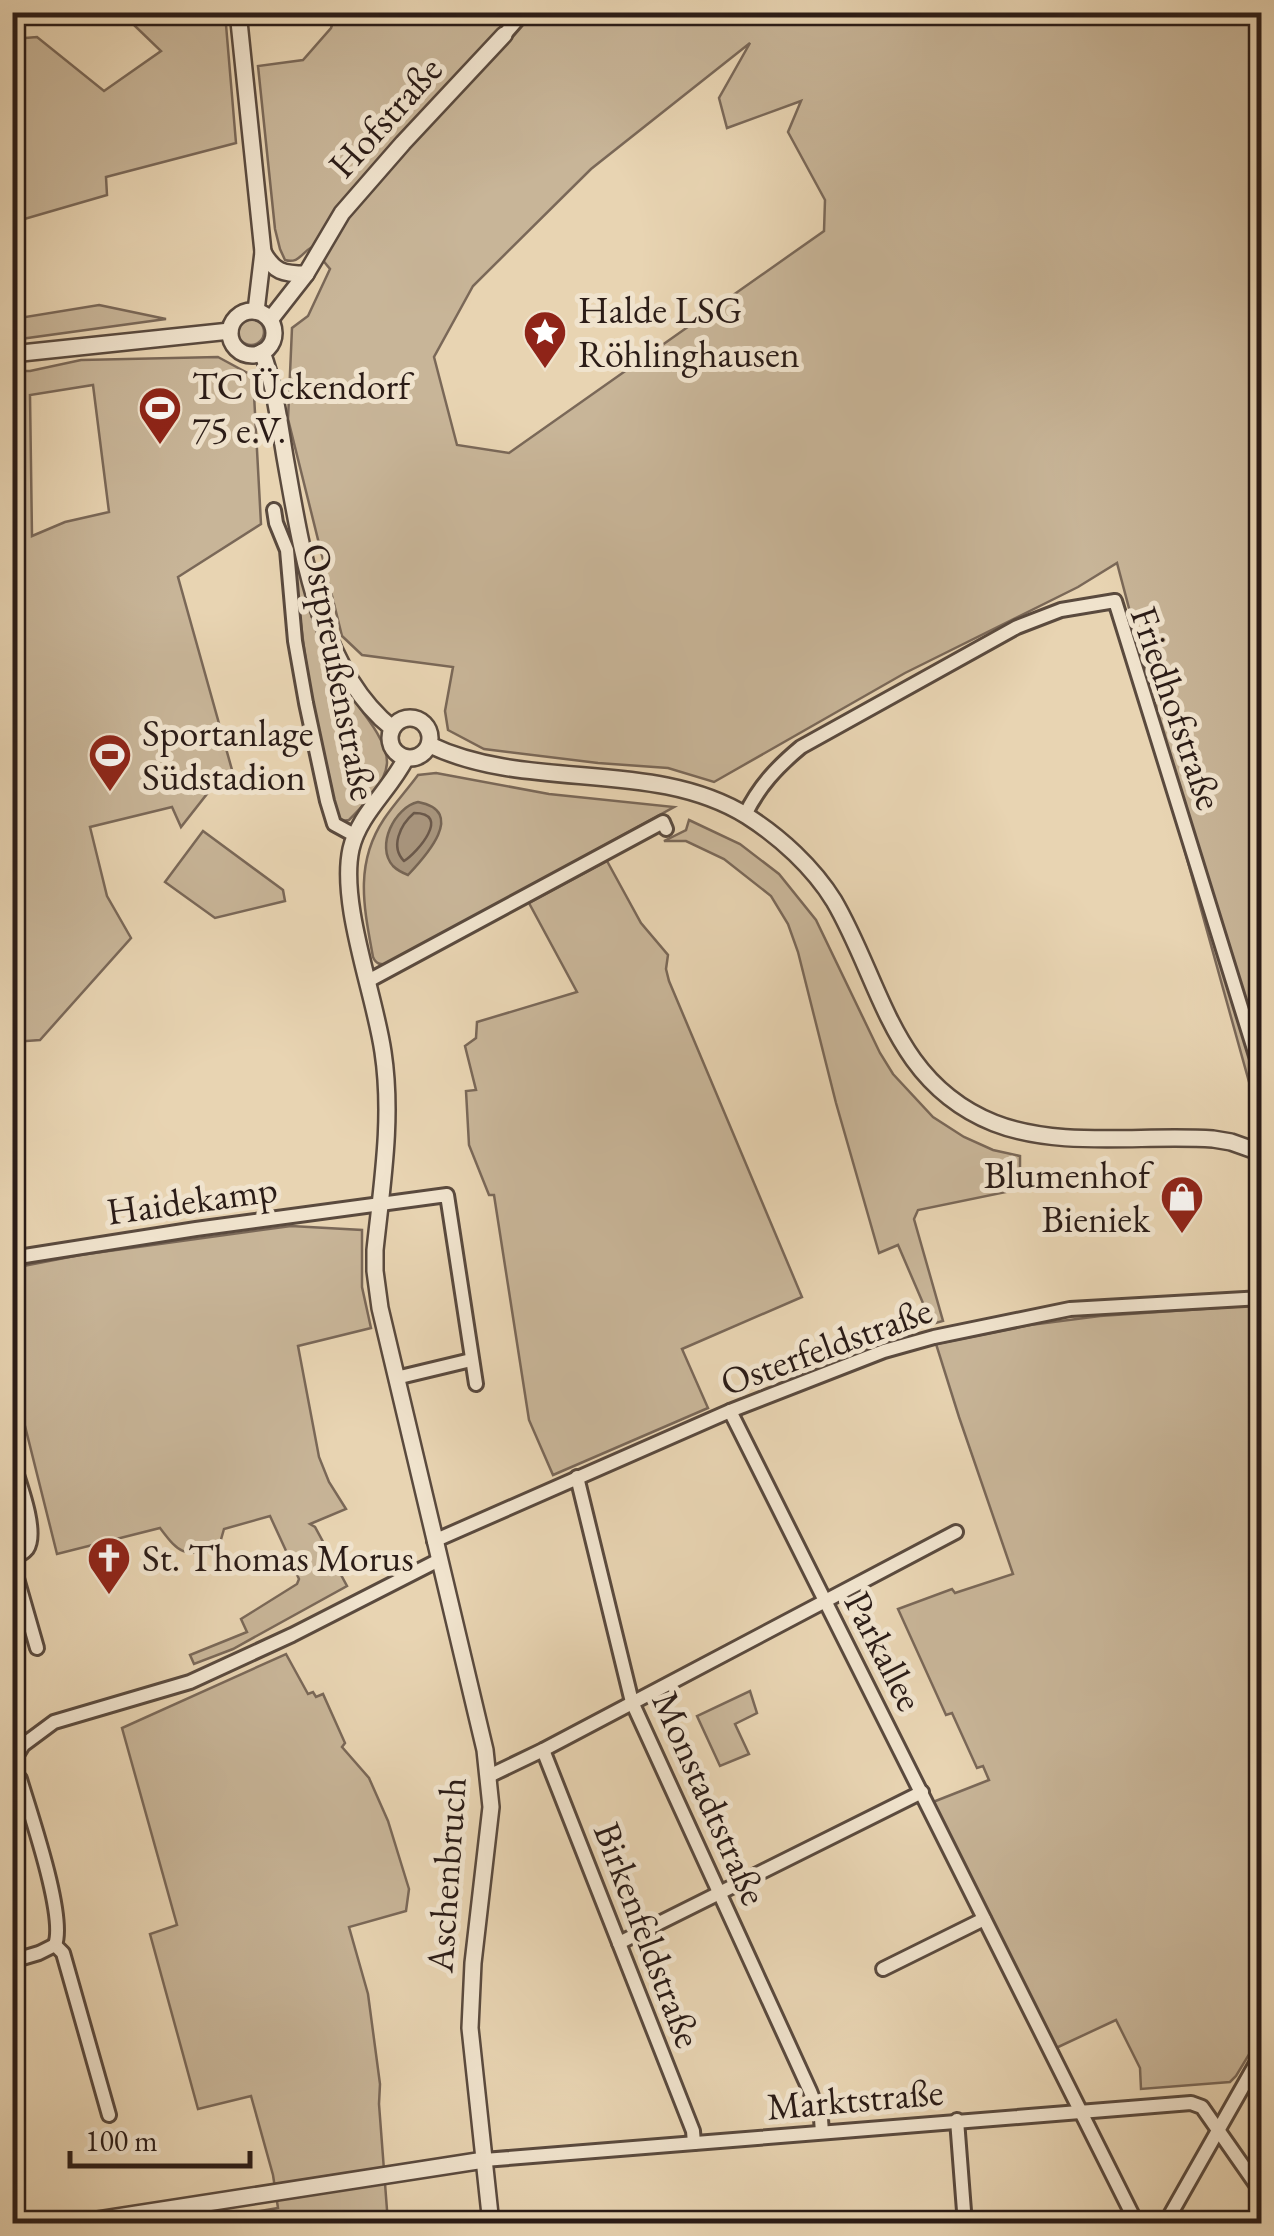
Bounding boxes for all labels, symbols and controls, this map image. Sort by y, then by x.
street label: Hofstraße [317,45,452,188]
place label: Halde LSG Röhlinghausen [578,285,800,378]
place icon: Halde LSG Röhlinghausen [522,309,568,370]
place label: TC Ückendorf 75 e.V. [192,361,414,454]
sports icon: TC Ückendorf 75 e.V. [137,385,183,446]
street label: Ostpreußenstraße [292,539,389,804]
street label: Friedhofstraße [1120,600,1235,816]
place label: Sportanlage Südstadion [142,708,314,801]
sports icon: Sportanlage Südstadion [87,732,133,793]
place label: Blumenhof Bieniek [984,1150,1154,1243]
street label: Haidekamp [104,1163,280,1236]
shop icon: Blumenhof Bieniek [1159,1174,1205,1235]
street label: Osterfeldstraße [714,1285,938,1406]
place label: St. Thomas Morus [142,1533,414,1582]
church icon: St. Thomas Morus [86,1535,132,1596]
street label: Parkallee [834,1583,935,1719]
street label: Monstadtstraße [642,1683,779,1912]
street label: Aschenbruch [414,1776,477,1975]
street label: Birkenfeldstraße [583,1815,714,2054]
street label: Marktstraße [765,2066,945,2131]
scale bar [70,2106,250,2168]
text: 100 m [85,2121,158,2160]

